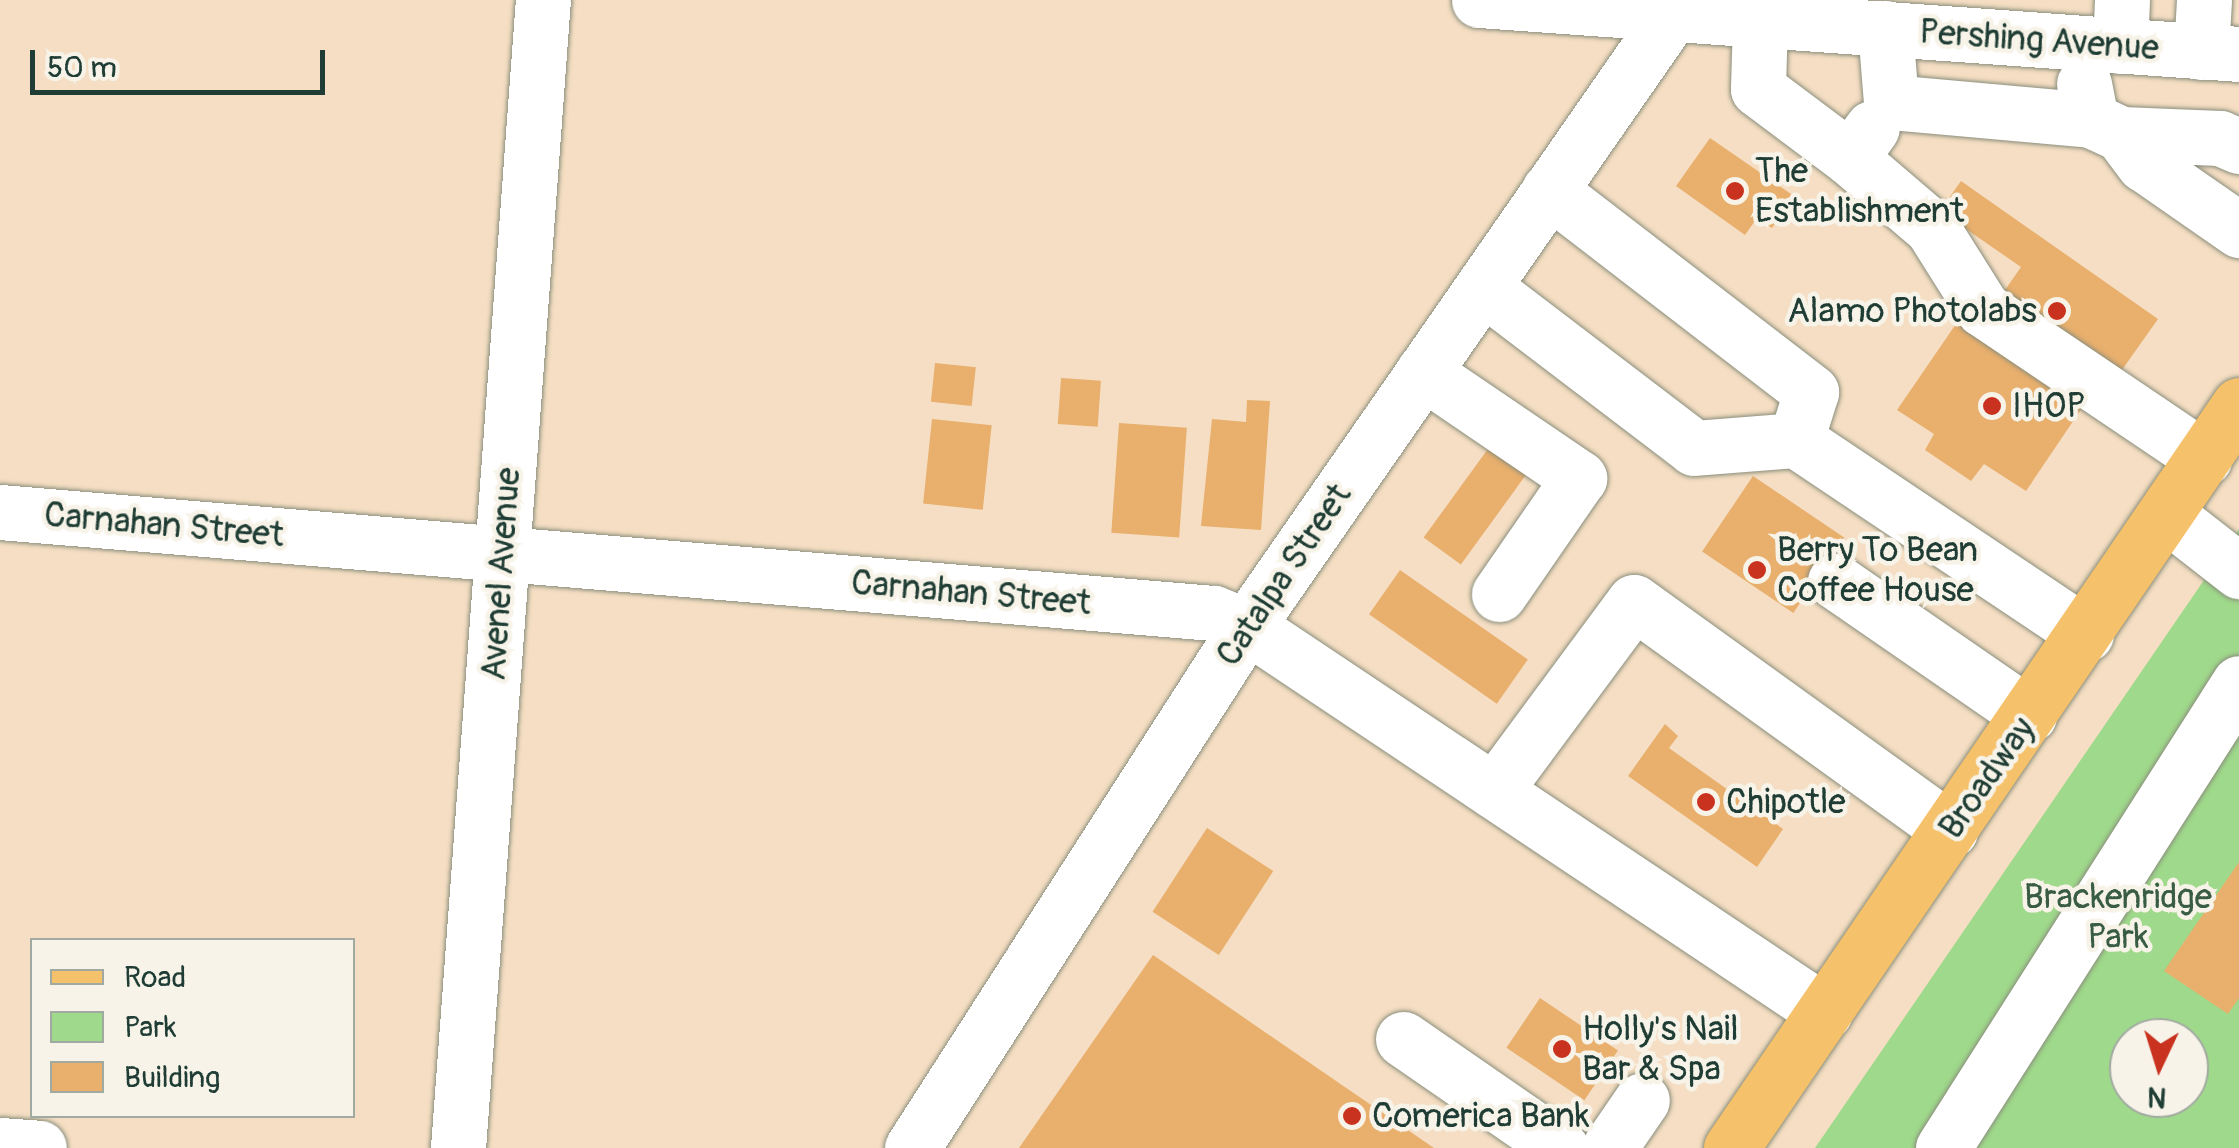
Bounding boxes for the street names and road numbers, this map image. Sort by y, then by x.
street label: Pershing Avenue [1918,11,2160,69]
street label: Avenel Avenue [473,466,529,682]
street label: Catalpa Street [1208,476,1360,674]
street label: Carnahan Street [42,494,286,556]
street label: Carnahan Street [849,562,1093,624]
street label: Broadway [1930,709,2044,847]

